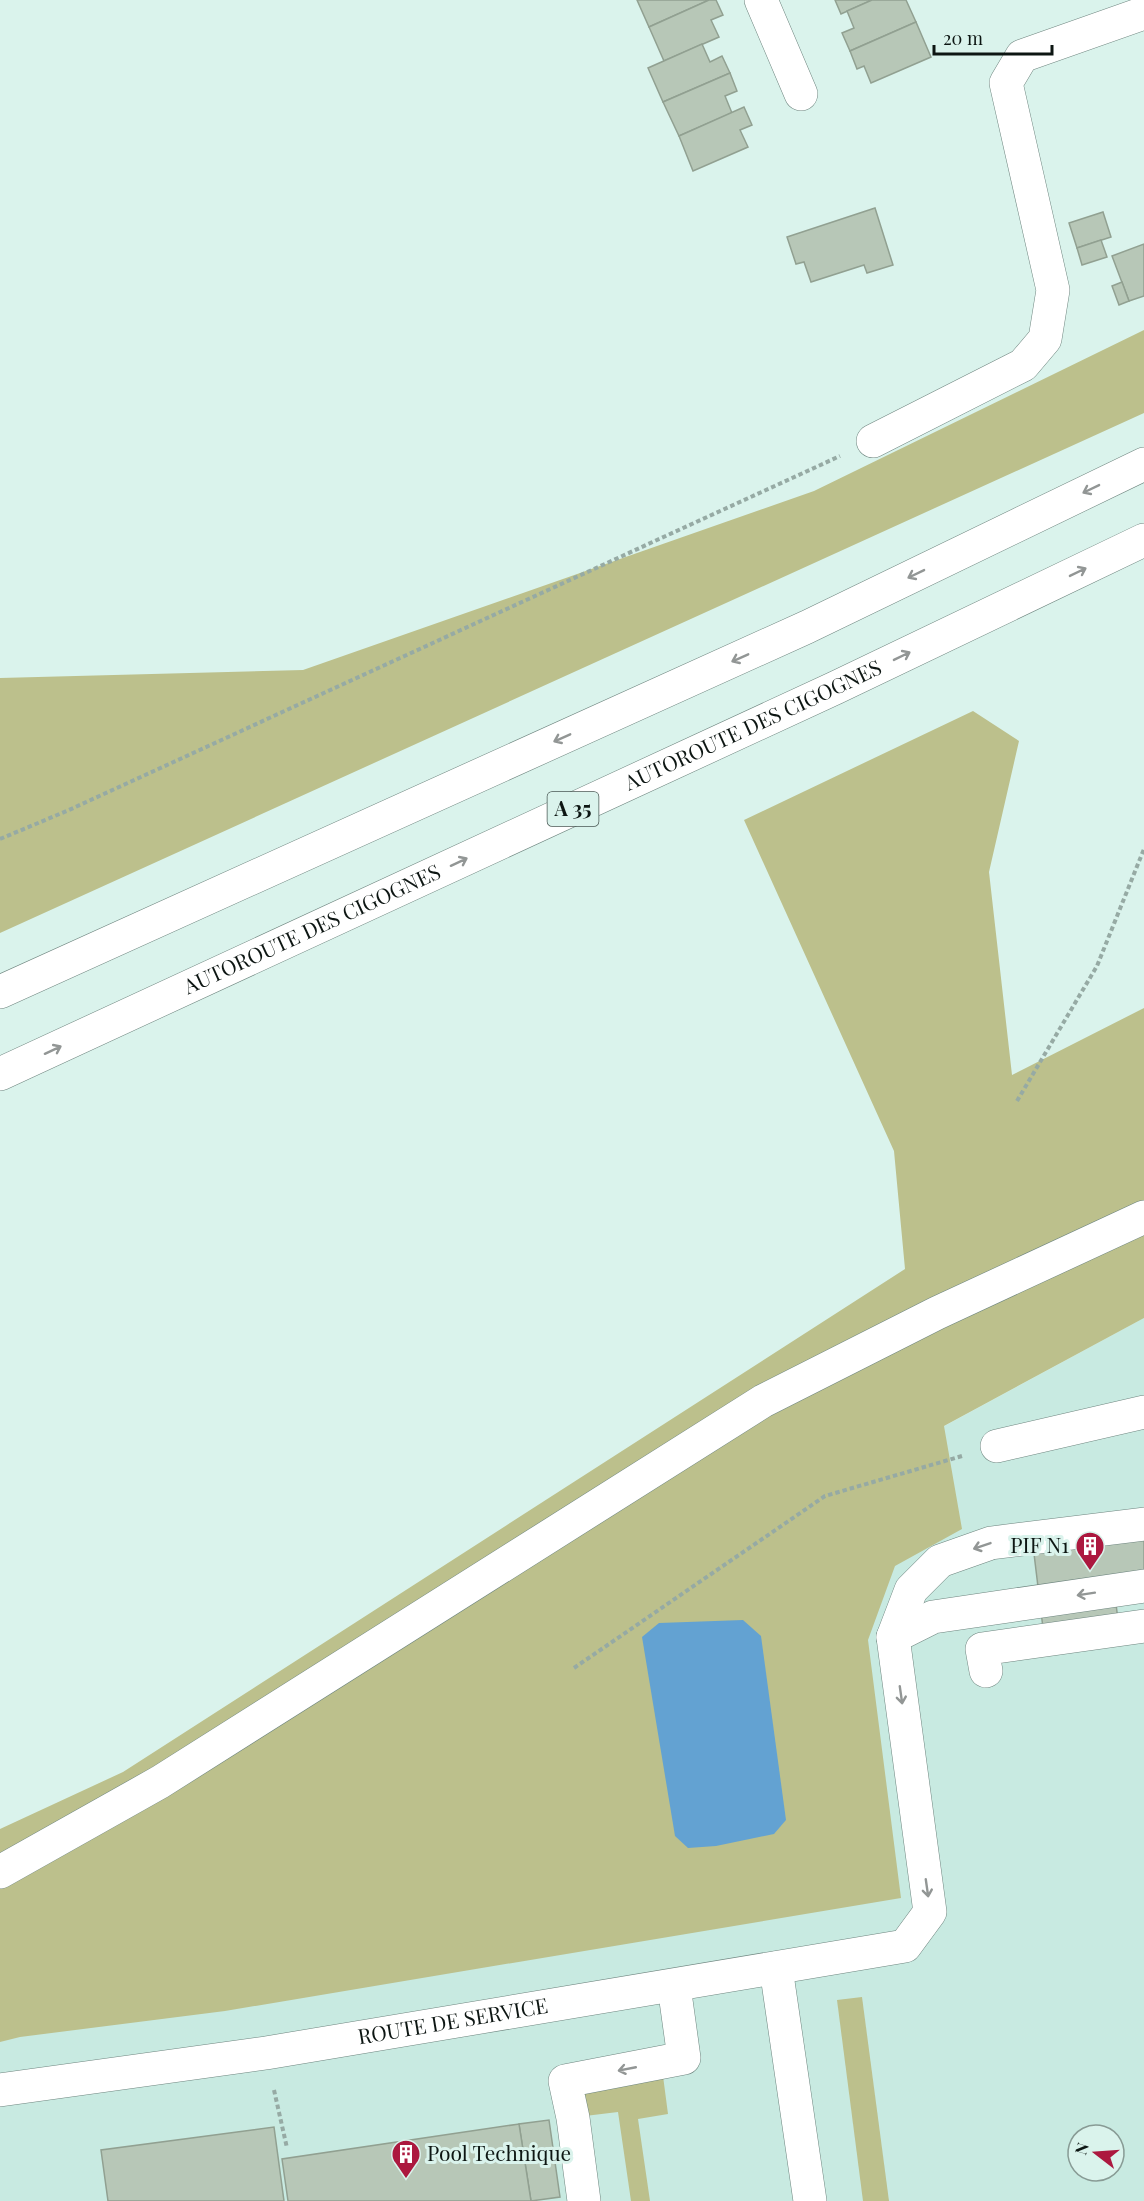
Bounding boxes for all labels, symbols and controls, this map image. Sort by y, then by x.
scale bar [934,18,1052,56]
text: 20 m [943,26,983,50]
one-way arrow [1083,484,1101,496]
one-way arrow [1069,565,1087,577]
one-way arrow [907,569,925,581]
one-way arrow [893,649,911,661]
street label: AUTOROUTE DES CIGOGNES [619,652,886,796]
one-way arrow [731,652,749,664]
one-way arrow [553,733,571,744]
road number: A 35 [548,792,598,826]
street label: AUTOROUTE DES CIGOGNES [177,856,445,1000]
one-way arrow [449,856,468,867]
one-way arrow [44,1043,62,1055]
place label: PIF N1 [1010,1530,1069,1558]
building icon: PIF N1 [1074,1530,1106,1572]
one-way arrow [973,1541,992,1552]
one-way arrow [1077,1589,1097,1600]
one-way arrow [895,1685,906,1704]
one-way arrow [922,1878,933,1898]
street label: ROUTE DE SERVICE [355,1990,550,2049]
one-way arrow [617,2064,637,2075]
north arrow [1066,2123,1126,2183]
building icon: Pool Technique [390,2138,422,2180]
place label: Pool Technique [427,2138,571,2166]
text: N [1069,2139,1093,2157]

